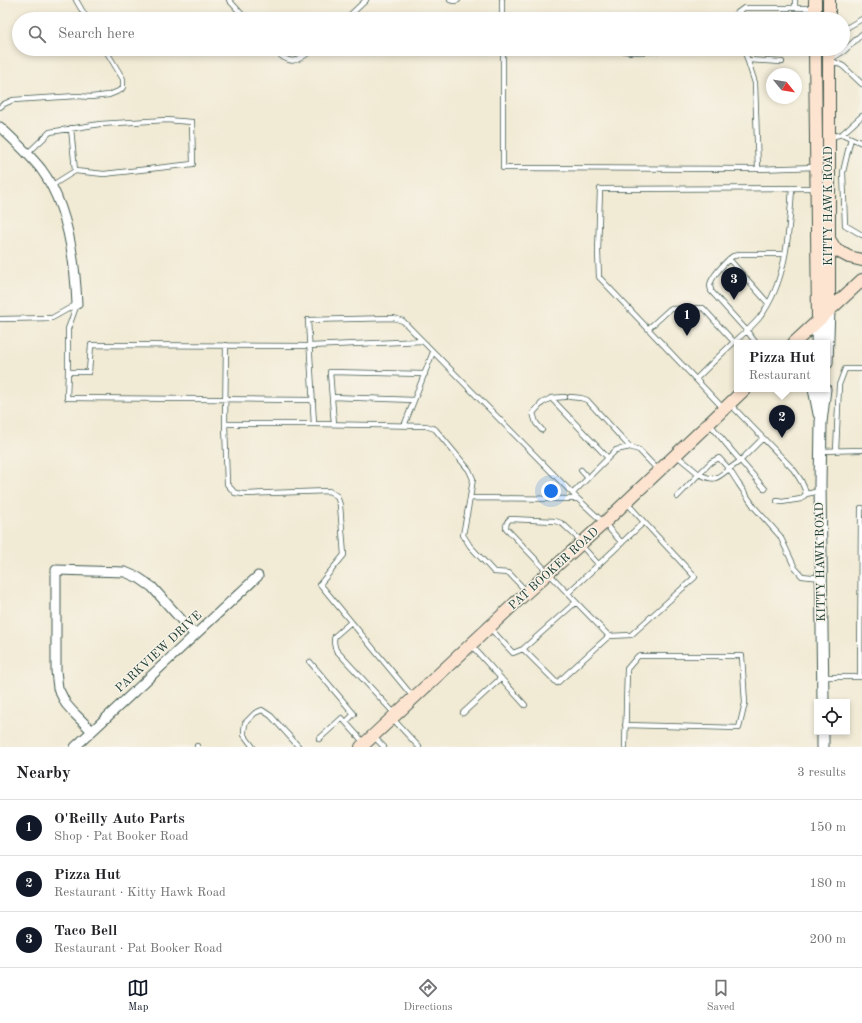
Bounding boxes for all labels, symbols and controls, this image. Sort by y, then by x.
search box [12,12,850,56]
icon: search [26,23,48,45]
text: Search here [58,27,135,42]
north arrow [766,68,802,104]
street label: KITTY HAWK ROAD [823,146,835,266]
pin: 3 [721,267,747,300]
pin: 1 [674,303,700,336]
popup [734,340,830,392]
text: Pizza Hut [749,351,815,366]
text: Restaurant [749,369,811,382]
pin: 2 [769,405,795,438]
your location [541,481,561,501]
street label: KITTY HAWK ROAD [814,502,828,622]
street label: PAT BOOKER ROAD [507,526,601,612]
street label: PARKVIEW DRIVE [114,609,204,695]
map controls [814,699,850,735]
button: locate [814,699,850,735]
text: Nearby [16,765,71,782]
text: 3 results [797,766,846,779]
text: O'Reilly Auto Parts [54,812,185,827]
text: 1 [25,821,33,834]
text: 150 m [809,821,846,834]
text: Shop · Pat Booker Road [54,830,189,843]
text: Pizza Hut [54,868,121,883]
text: 2 [25,877,33,890]
text: 180 m [809,877,846,890]
text: Restaurant · Kitty Hawk Road [54,886,226,899]
text: Taco Bell [54,924,117,939]
text: 3 [25,933,33,946]
text: 200 m [809,933,846,946]
text: Restaurant · Pat Booker Road [54,942,223,955]
tab: Map [127,977,149,1015]
tab: Directions [404,977,452,1015]
tab: Saved [707,977,735,1015]

